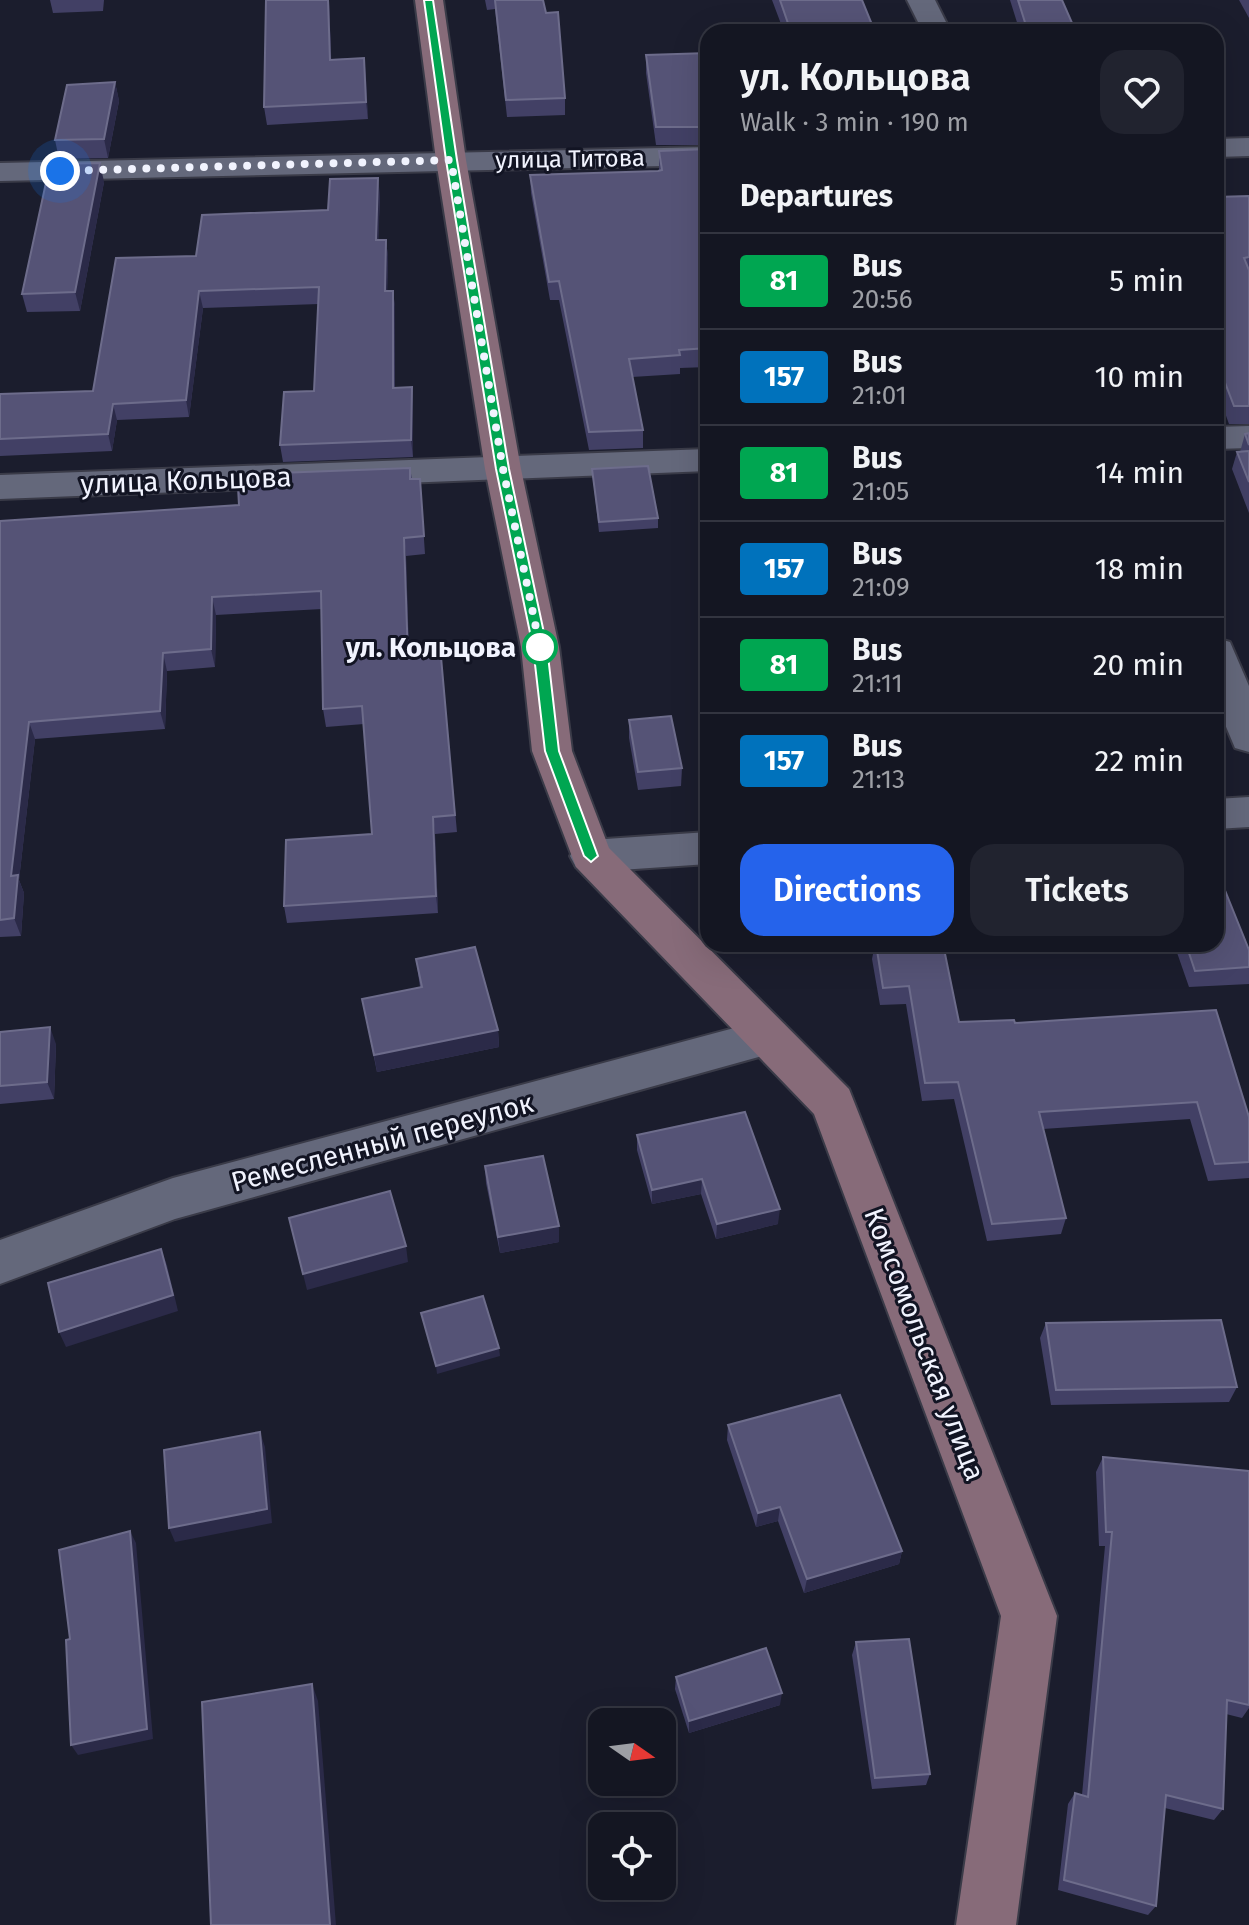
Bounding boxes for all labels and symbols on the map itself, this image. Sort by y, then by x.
street label: улица Титова [495,144,645,174]
your location [40,151,80,191]
street label: улица Кольцова [80,460,292,501]
marker: ул. Кольцова [523,630,557,664]
place label: ул. Кольцова [345,631,516,664]
street label: Ремесленный переулок [227,1086,537,1199]
street label: Комсомольская улица [857,1203,992,1485]
north arrow [588,1708,676,1796]

